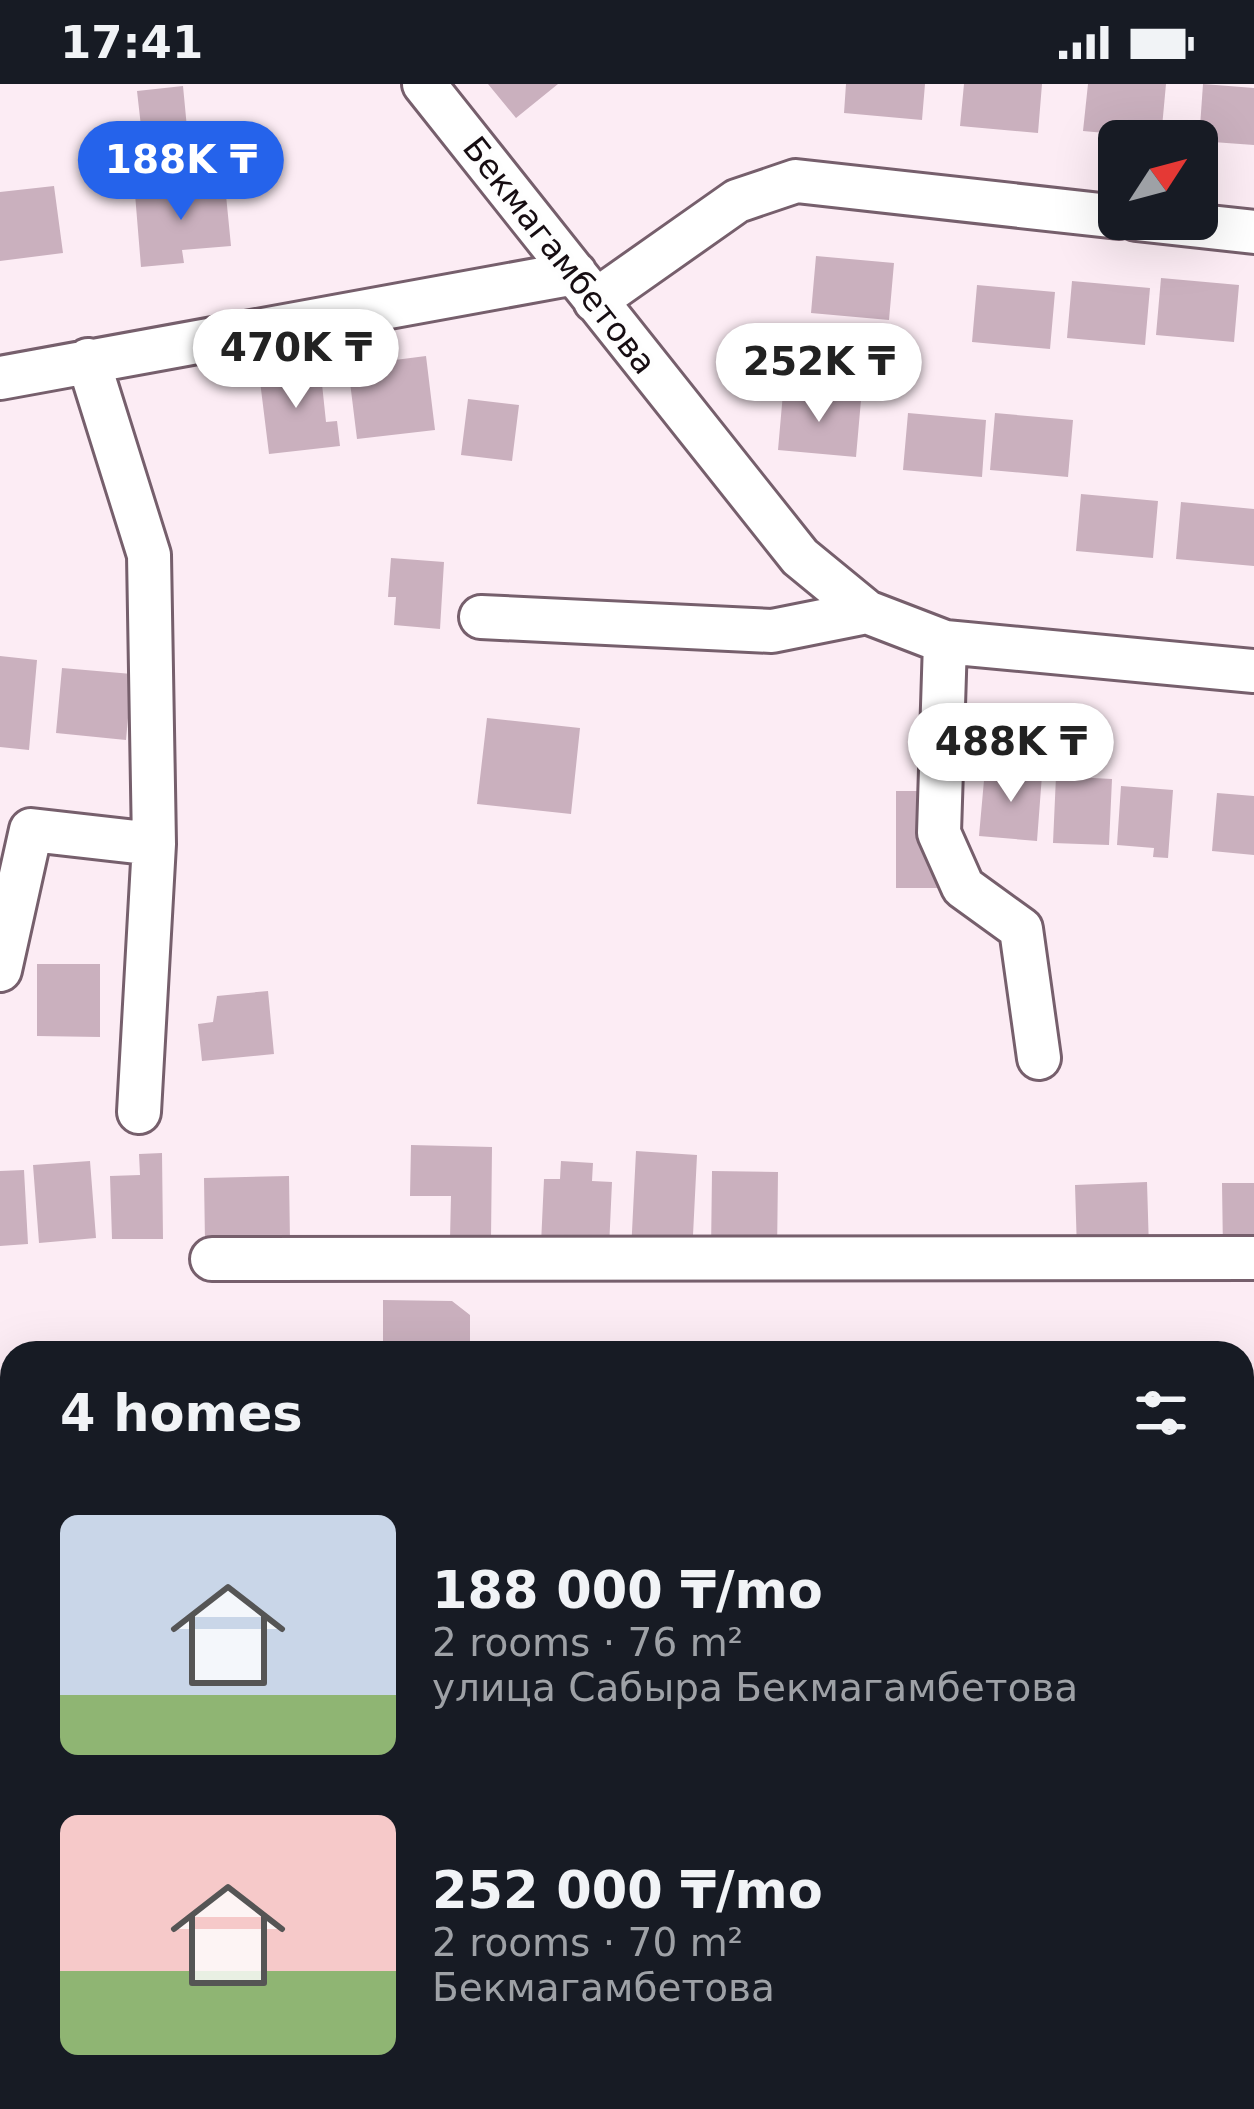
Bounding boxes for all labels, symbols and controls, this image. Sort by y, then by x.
text: 17:41 [60,16,203,69]
north arrow [1098,120,1218,240]
map controls [1098,120,1218,240]
pin: 188K ₸ [83,121,279,223]
street label: Бекмагамбетова [455,129,664,382]
text: 188K ₸ [105,137,257,182]
pin: 470K ₸ [198,309,394,411]
pin: 252K ₸ [721,323,917,425]
text: 470K ₸ [220,325,372,370]
text: 252K ₸ [743,339,895,384]
pin: 488K ₸ [913,703,1109,805]
text: 488K ₸ [935,719,1087,764]
icon: filters [1128,1380,1194,1446]
text: 4 homes [60,1384,303,1443]
text: 188 000 ₸/mo [432,1561,823,1620]
icon: home [156,1563,300,1707]
text: 2 rooms · 76 m² [432,1620,743,1665]
text: улица Сабыра Бекмагамбетова [432,1665,1078,1710]
text: 252 000 ₸/mo [432,1861,823,1920]
icon: home [156,1863,300,2007]
text: 2 rooms · 70 m² [432,1920,743,1965]
text: Бекмагамбетова [432,1965,775,2010]

